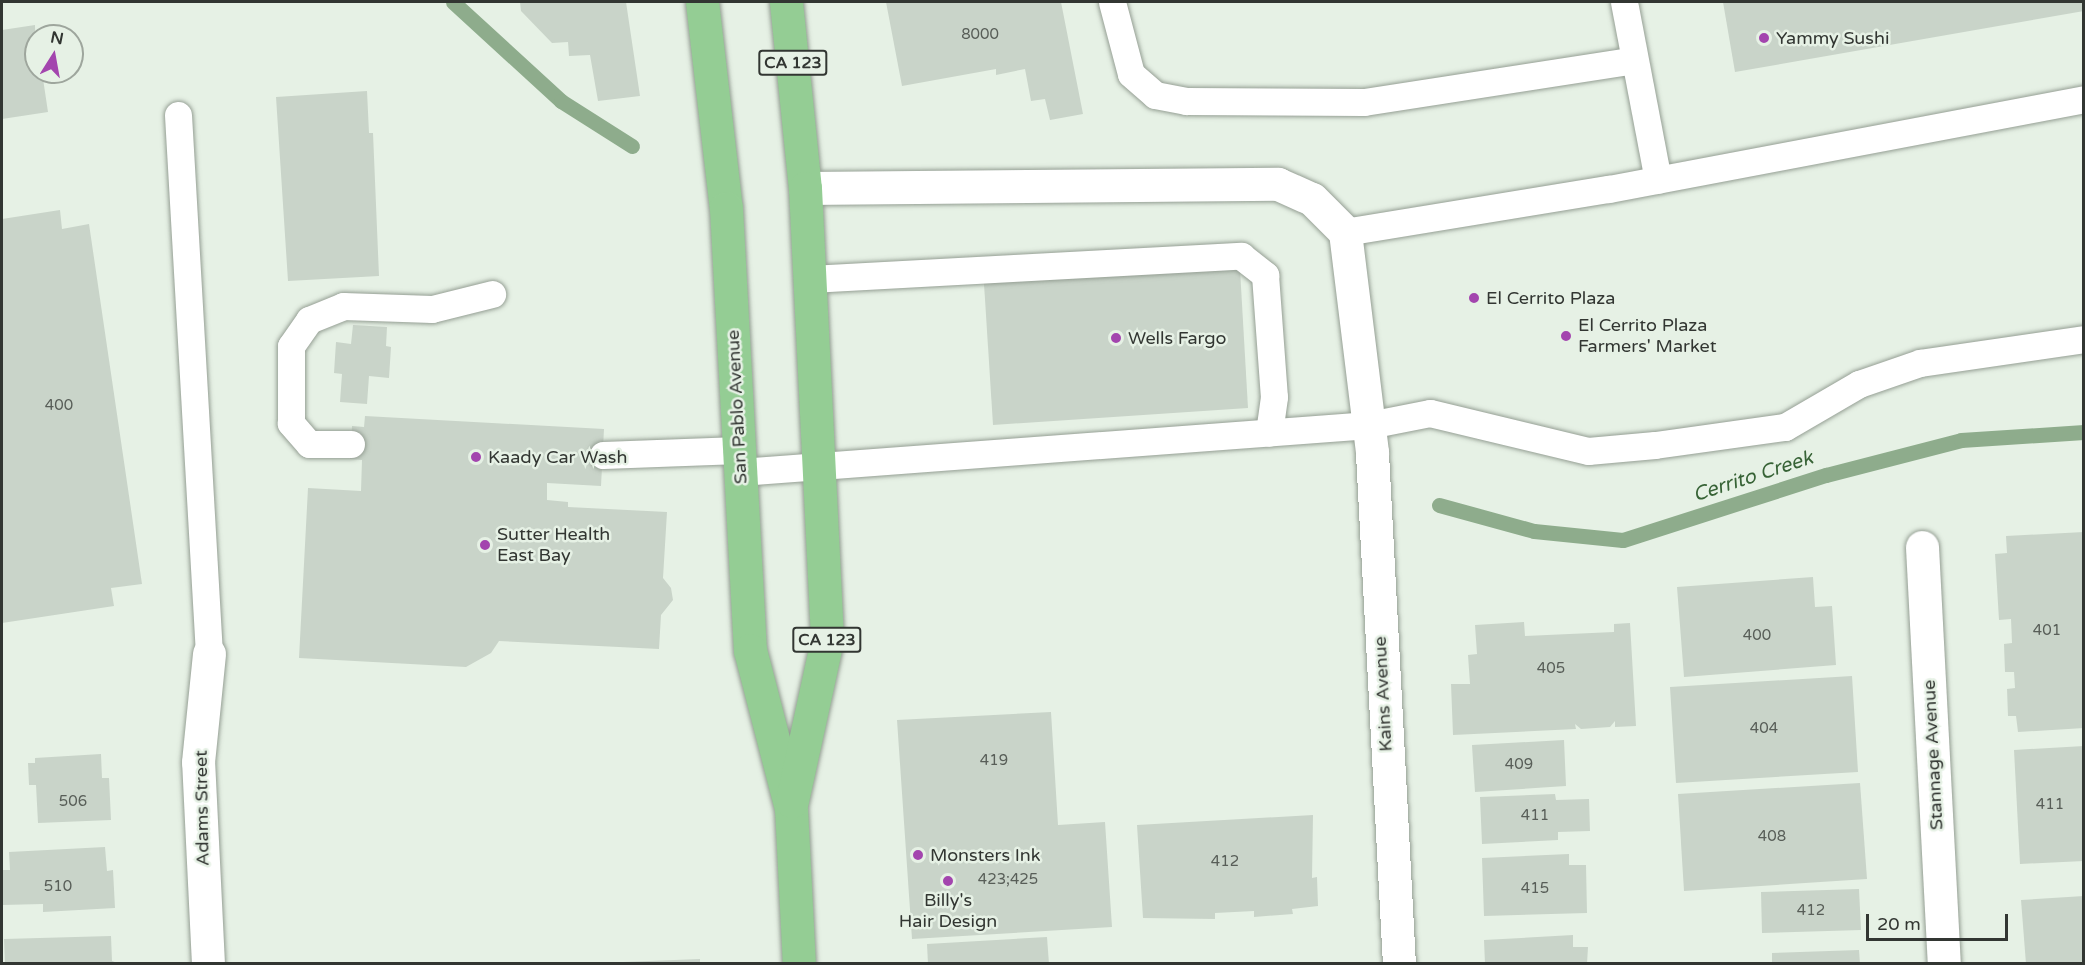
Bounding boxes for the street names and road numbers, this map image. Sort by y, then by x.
road number: CA 123 [757,50,829,76]
street label: San Pablo Avenue [722,329,752,485]
road number: CA 123 [791,627,863,653]
street label: Kains Avenue [1369,636,1397,752]
street label: Stannage Avenue [1918,679,1948,831]
street label: Adams Street [190,750,214,866]

